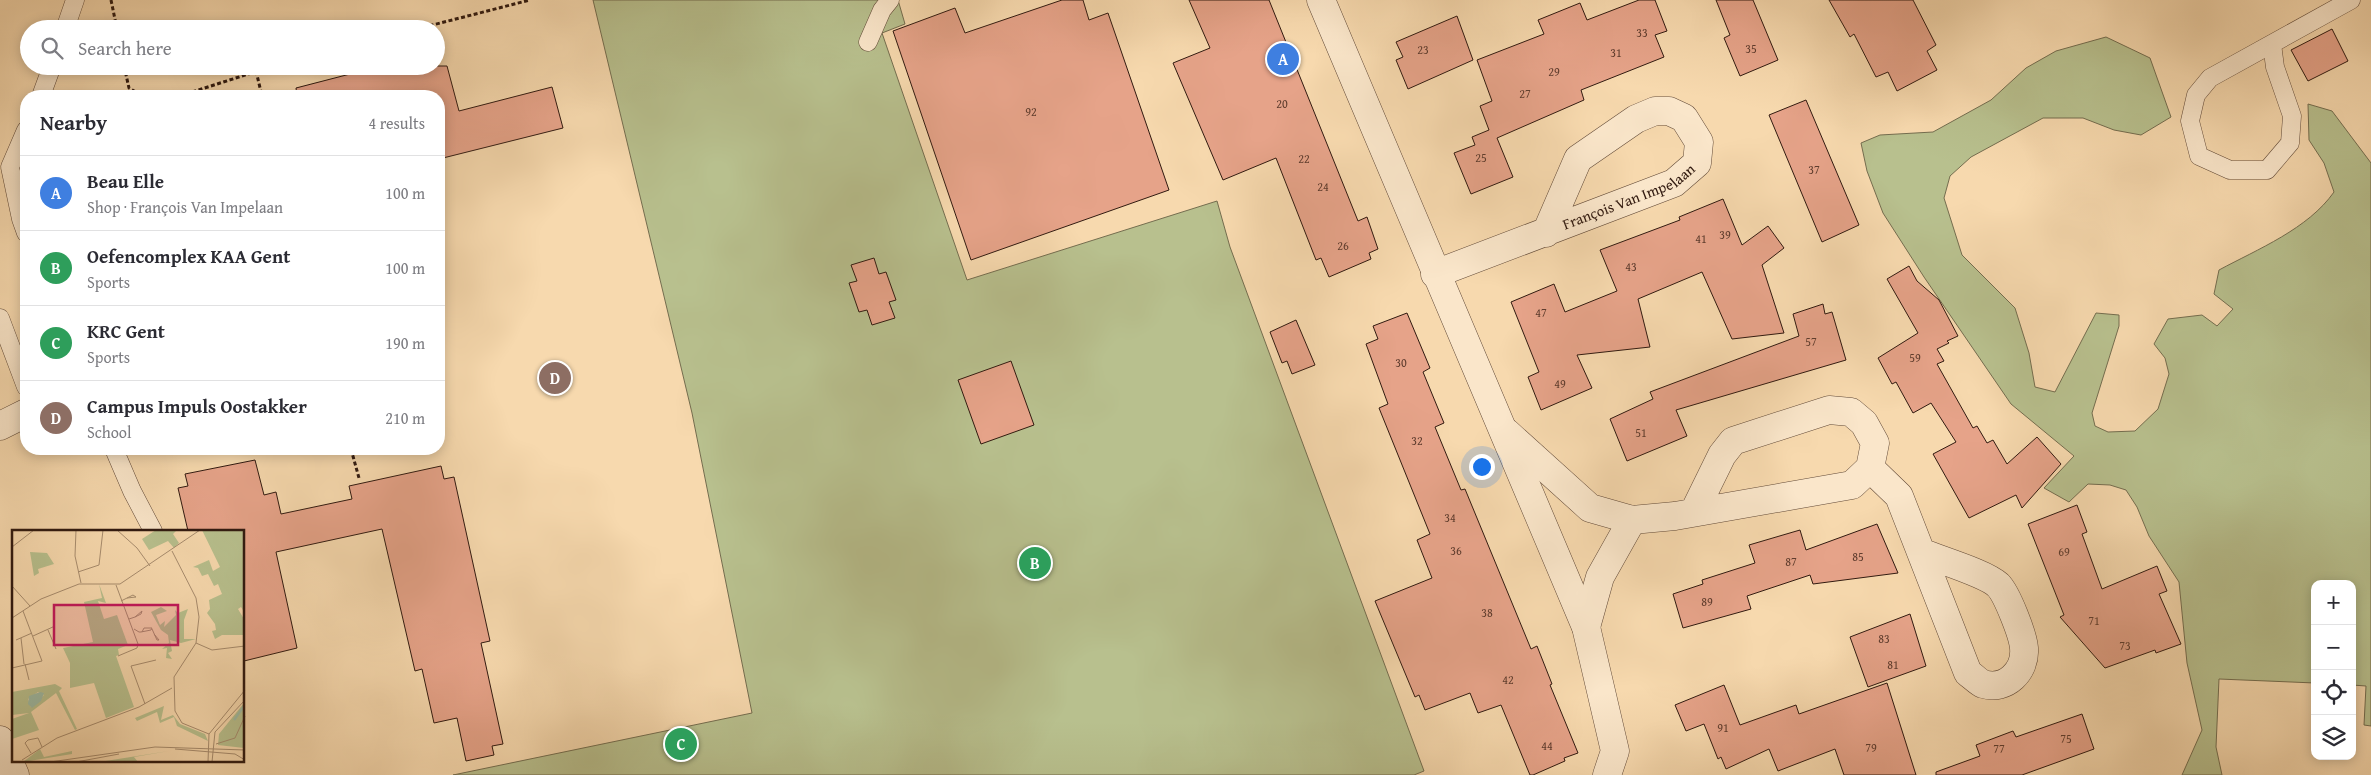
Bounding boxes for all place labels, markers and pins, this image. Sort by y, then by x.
pin: A [1267,40,1299,78]
pin: D [539,359,571,397]
pin: B [1019,544,1051,582]
pin: C [665,725,697,763]

